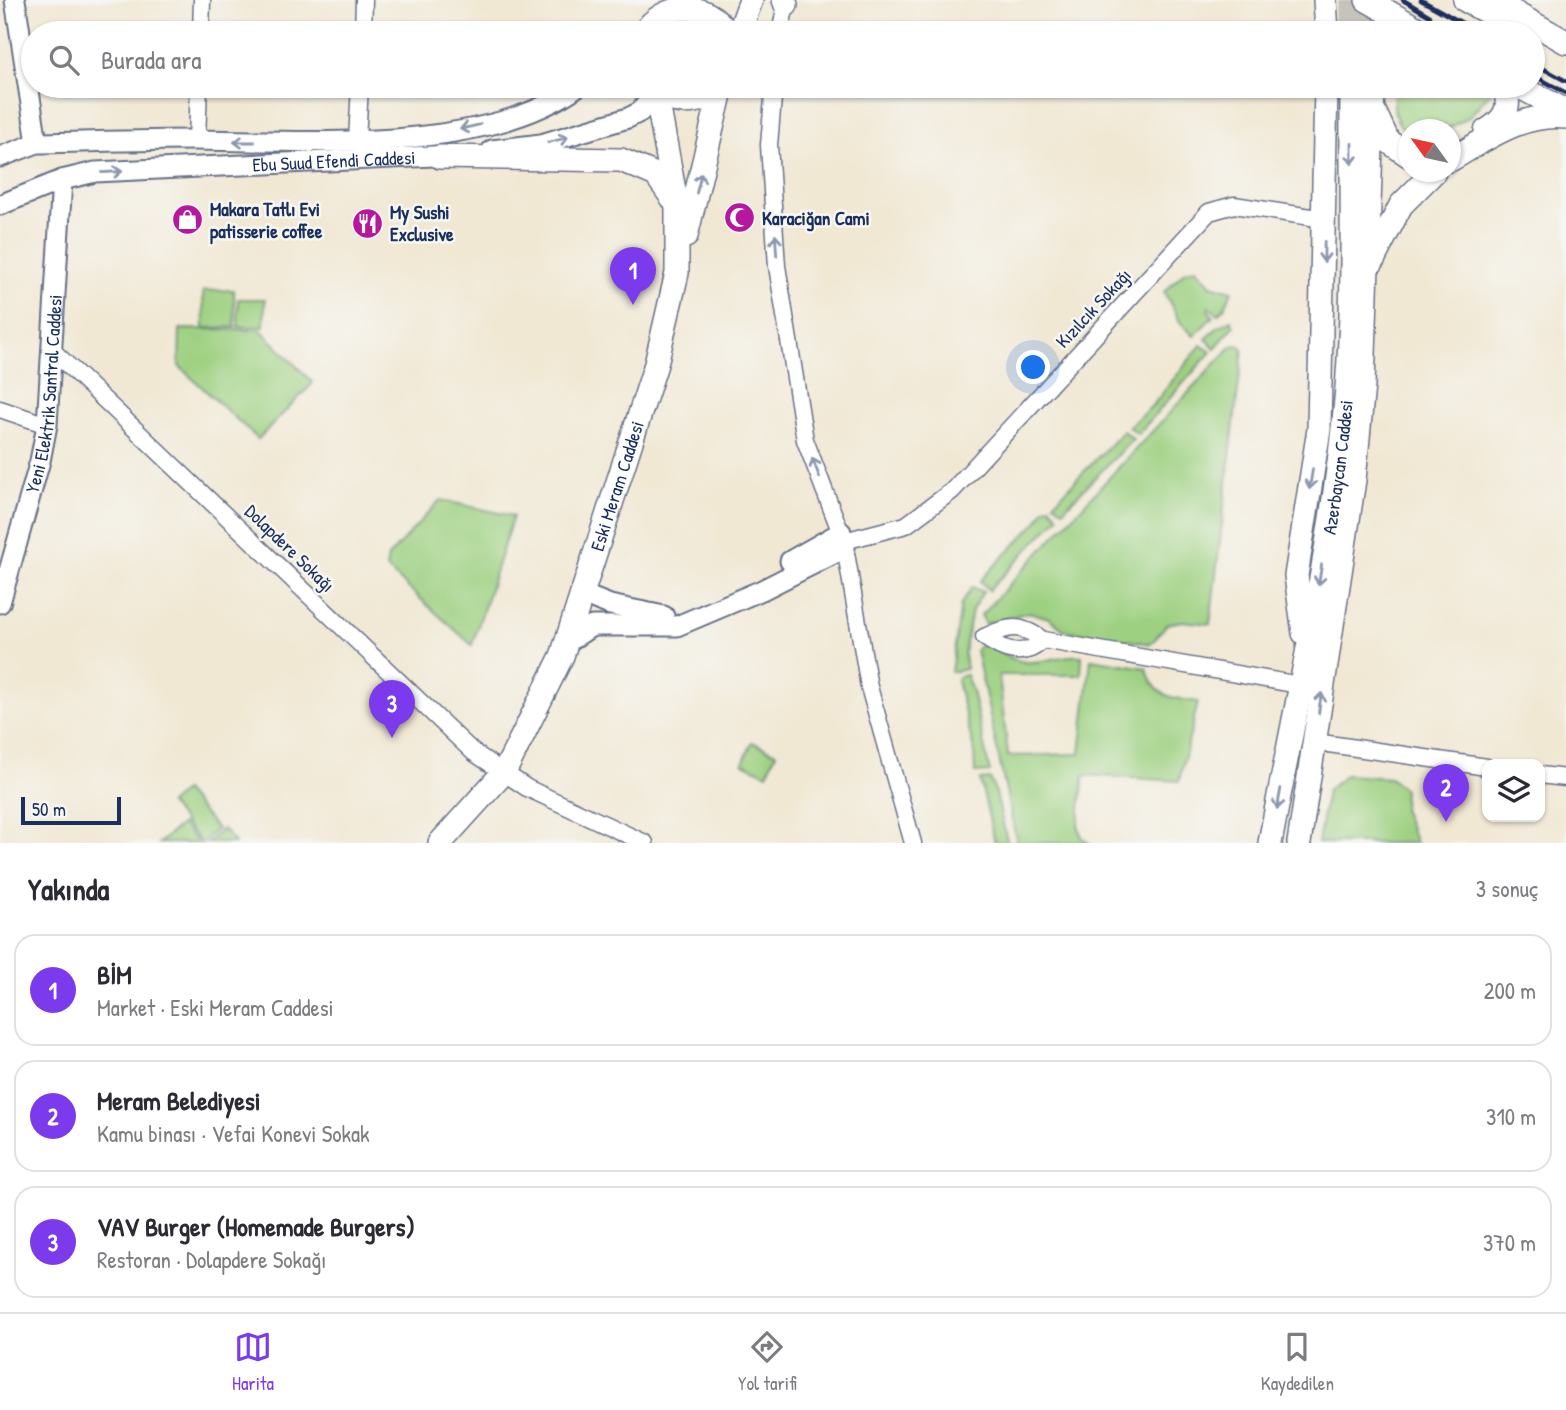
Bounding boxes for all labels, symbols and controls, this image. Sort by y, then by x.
search box [21,21,1545,98]
icon: search [45,41,83,79]
text: Burada ara [101,42,202,77]
north arrow [1398,119,1461,182]
one-way arrow [459,121,482,134]
one-way arrow [547,132,569,145]
one-way arrow [233,135,256,149]
one-way arrow [1345,142,1358,165]
street label: Ebu Suud Efendi Caddesi [252,144,416,178]
one-way arrow [100,165,123,178]
one-way arrow [693,172,706,195]
place label: Makara Tatlı Evi patisserie coffee [210,196,323,245]
place label: My Sushi Exclusive [390,199,454,247]
mosque icon: Karaciğan Cami [722,201,756,235]
shop icon: Makara Tatlı Evi patisserie coffee [170,203,204,237]
place label: Karaciğan Cami [762,205,870,232]
restaurant icon: My Sushi Exclusive [350,206,384,240]
one-way arrow [769,234,782,257]
one-way arrow [1317,240,1330,263]
pin: 1 [610,247,656,305]
street label: Kızılcık Sokağı [1049,263,1137,353]
street label: Yeni Elektrik Santral Caddesi [19,294,68,496]
your location [1016,350,1050,384]
street label: Azerbaycan Caddesi [1316,399,1359,536]
street label: Eski Meram Caddesi [584,418,650,554]
one-way arrow [809,458,822,480]
one-way arrow [1304,467,1317,490]
street label: Dolapdere Sokağı [239,498,341,598]
one-way arrow [1313,563,1326,586]
pin: 3 [369,680,415,738]
one-way arrow [1314,692,1327,715]
map controls [1482,759,1545,822]
button: layers [1482,759,1545,822]
pin: 2 [1423,764,1469,822]
one-way arrow [1271,787,1285,810]
scale bar [21,794,121,826]
text: 50 m [32,796,66,822]
text: Yakında [28,869,109,909]
text: 3 sonuç [1476,873,1538,904]
text: BİM [97,957,132,992]
text: 1 [49,975,57,1006]
text: 200 m [1484,975,1536,1006]
text: Market · Eski Meram Caddesi [97,992,334,1023]
text: Meram Belediyesi [97,1083,261,1118]
text: 2 [48,1101,58,1132]
text: 310 m [1486,1101,1536,1132]
text: Kamu binası · Vefai Konevi Sokak [97,1118,370,1149]
text: VAV Burger (Homemade Burgers) [97,1209,415,1244]
text: 3 [48,1227,58,1258]
text: 370 m [1483,1227,1536,1258]
text: Restoran · Dolapdere Sokağı [97,1244,326,1275]
tab: Harita [232,1328,274,1396]
tab: Yol tarifi [738,1328,797,1396]
tab: Kaydedilen [1261,1328,1334,1396]

